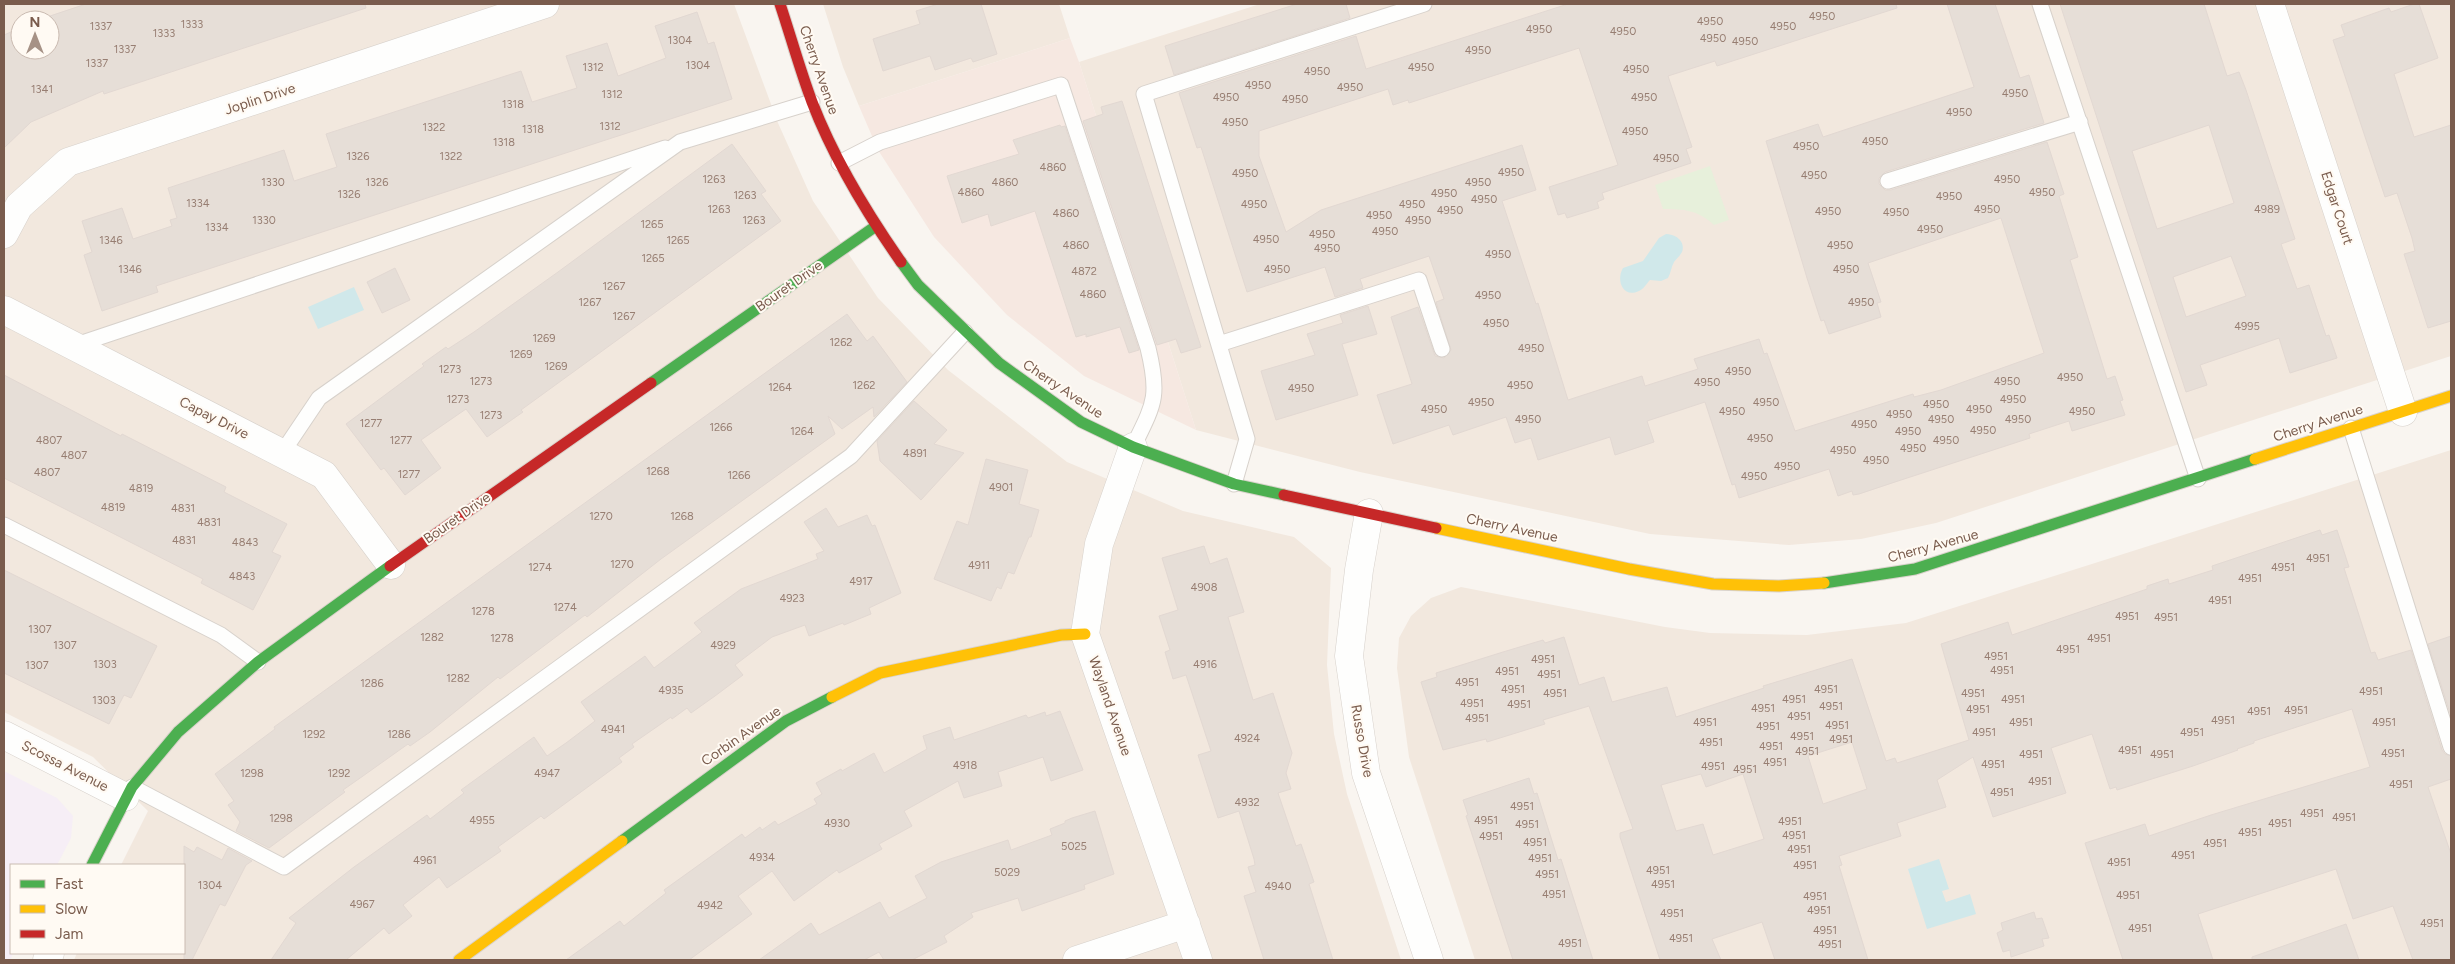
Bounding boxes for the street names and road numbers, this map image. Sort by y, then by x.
street label: Cherry Avenue [796,23,842,117]
street label: Joplin Drive [222,79,298,118]
street label: Edgar Court [2317,169,2357,247]
street label: Bouret Drive [752,256,826,315]
street label: Cherry Avenue [1020,356,1107,422]
street label: Capay Drive [176,393,252,443]
street label: Cherry Avenue [2271,400,2365,445]
street label: Bouret Drive [420,488,494,547]
street label: Cherry Avenue [1465,510,1560,546]
street label: Cherry Avenue [1886,526,1981,566]
street label: Wayland Avenue [1085,654,1135,758]
street label: Corbin Avenue [698,702,784,770]
street label: Russo Drive [1347,703,1377,779]
street label: Scossa Avenue [19,737,112,795]

